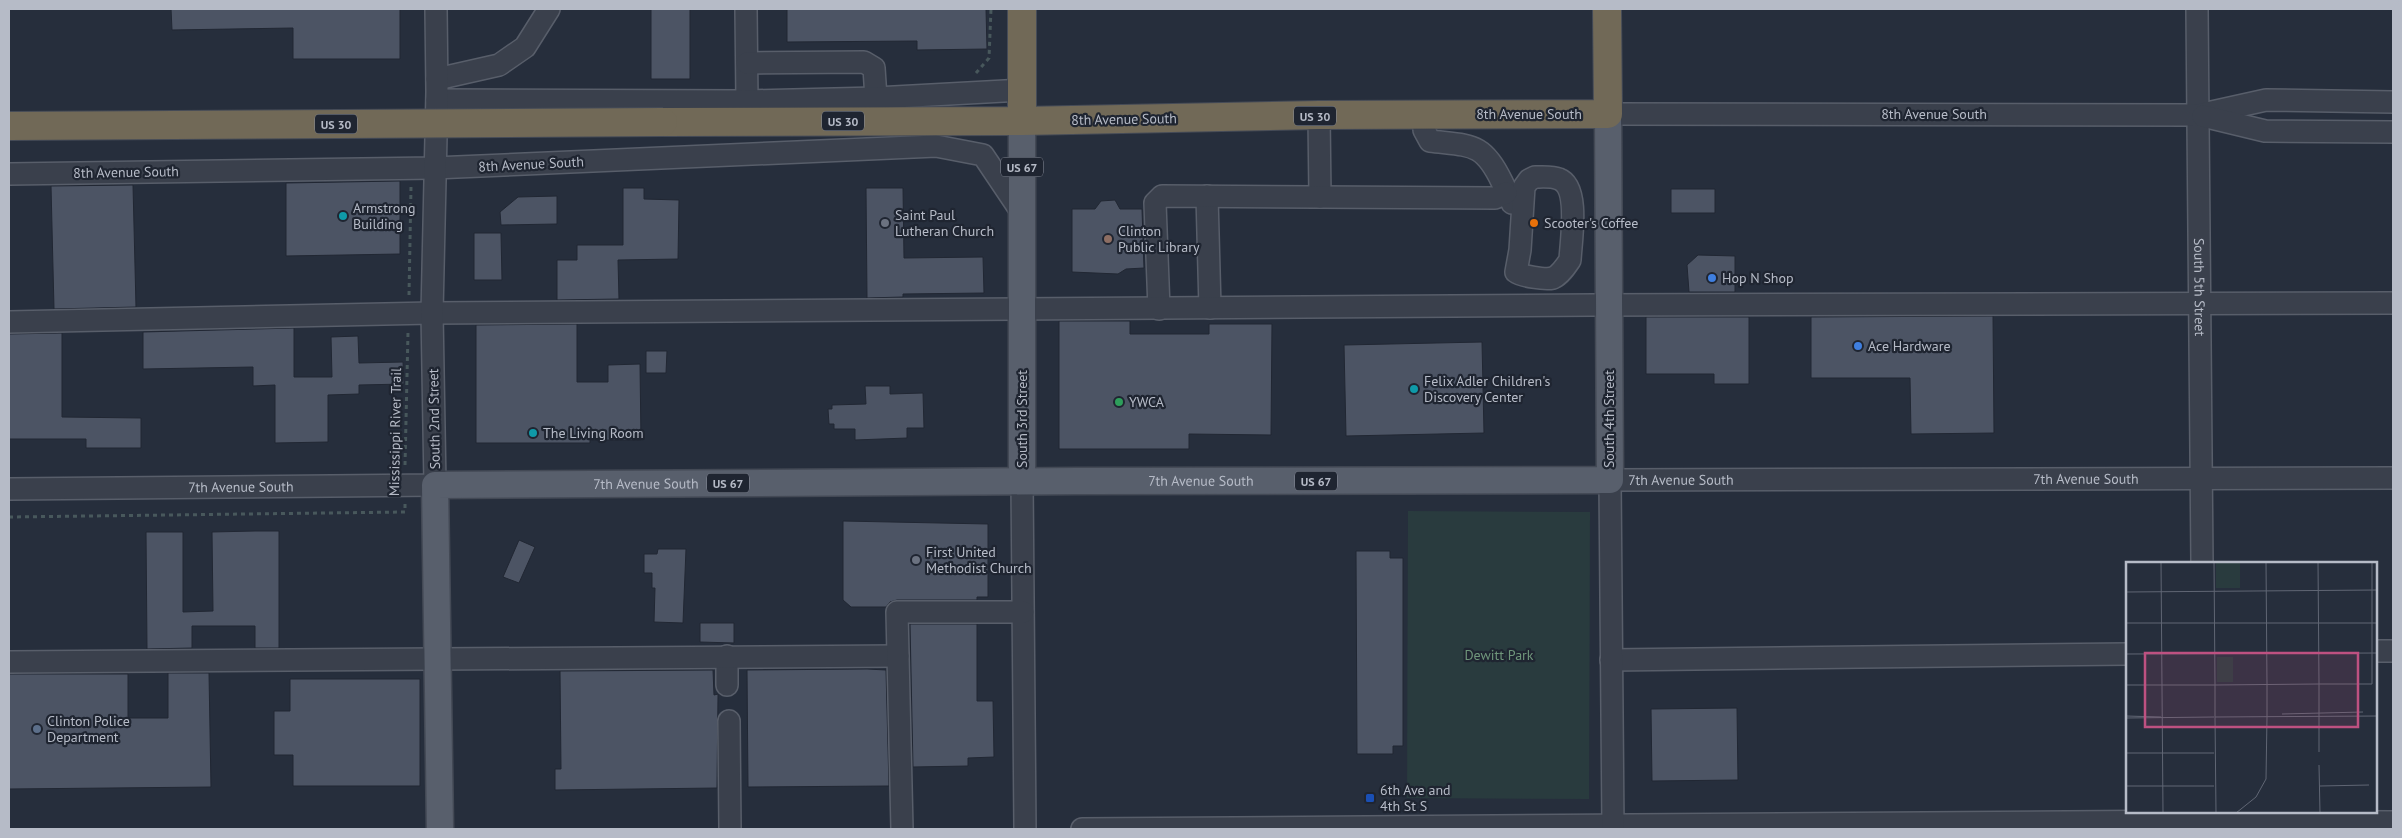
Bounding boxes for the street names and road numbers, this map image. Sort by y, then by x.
street label: 8th Avenue South [1476,105,1582,123]
street label: 8th Avenue South [1881,105,1987,123]
road number: US 30 [1294,106,1336,125]
street label: 8th Avenue South [1071,109,1177,129]
road number: US 30 [822,112,864,130]
road number: US 30 [315,115,357,134]
street label: 8th Avenue South [478,152,584,176]
road number: US 67 [1001,158,1043,176]
street label: 8th Avenue South [73,162,179,182]
street label: South 5th Street [2190,238,2209,336]
street label: Mississippi River Trail [385,368,405,496]
street label: South 2nd Street [424,368,444,470]
street label: South 3rd Street [1013,370,1031,468]
street label: South 4th Street [1600,370,1618,468]
street label: 7th Avenue South [2033,470,2139,488]
street label: 7th Avenue South [1628,471,1734,489]
street label: 7th Avenue South [1148,472,1254,490]
road number: US 67 [1295,472,1337,491]
road number: US 67 [707,473,749,492]
street label: 7th Avenue South [593,474,699,493]
street label: 7th Avenue South [188,477,294,496]

